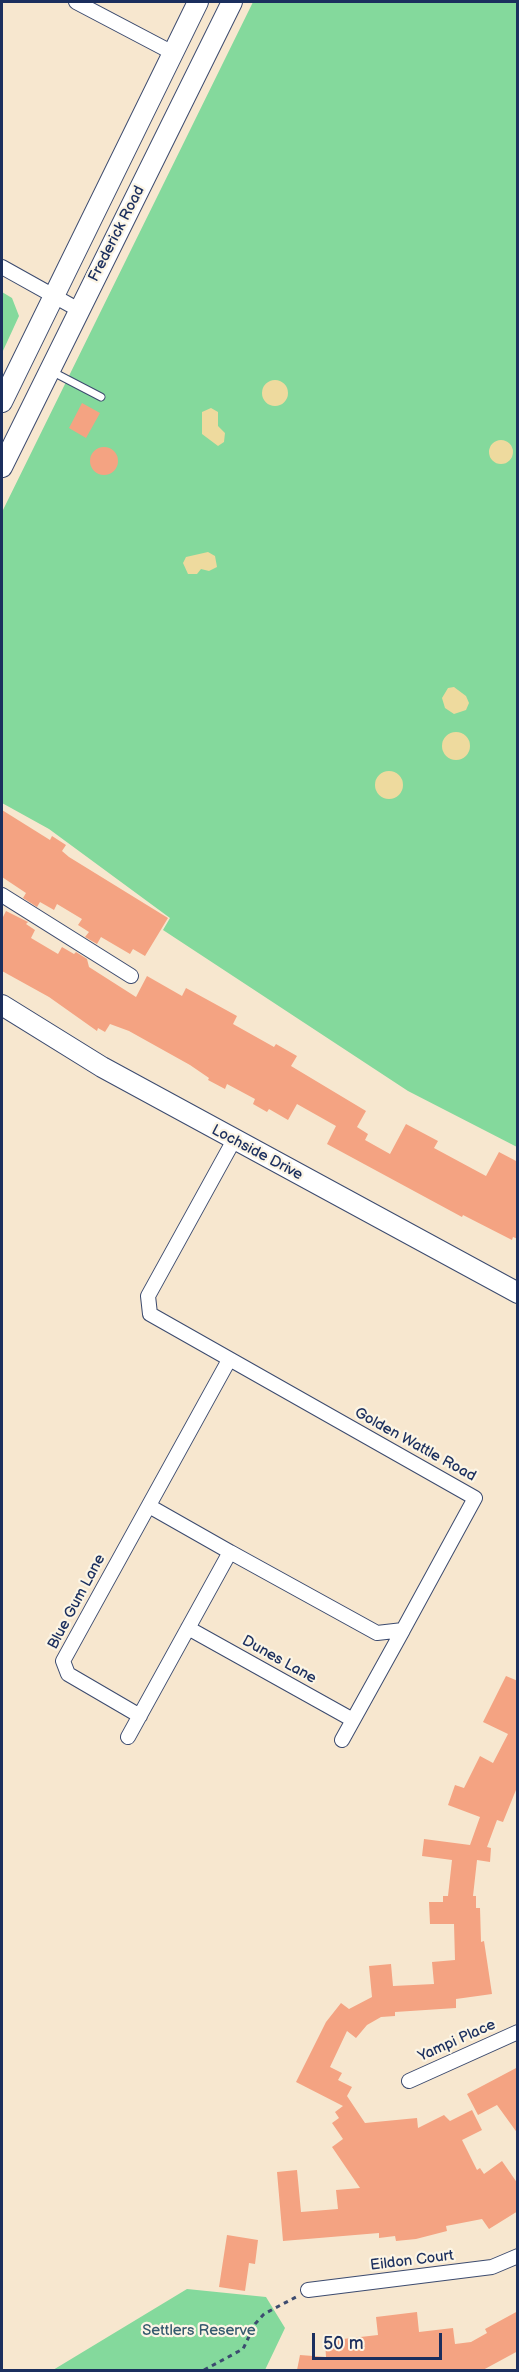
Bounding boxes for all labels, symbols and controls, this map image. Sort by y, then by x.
street label: Frederick Road [85,183,149,285]
street label: Lochside Drive [208,1121,306,1185]
street label: Golden Wattle Road [351,1404,479,1486]
street label: Blue Gum Lane [44,1551,110,1653]
street label: Dunes Lane [239,1632,319,1688]
street label: Yampi Place [416,2016,498,2066]
street label: Eildon Court [369,2247,455,2275]
scale bar [315,2321,446,2359]
park label: Settlers Reserve [142,2322,256,2340]
text: 50 m [323,2333,364,2354]

